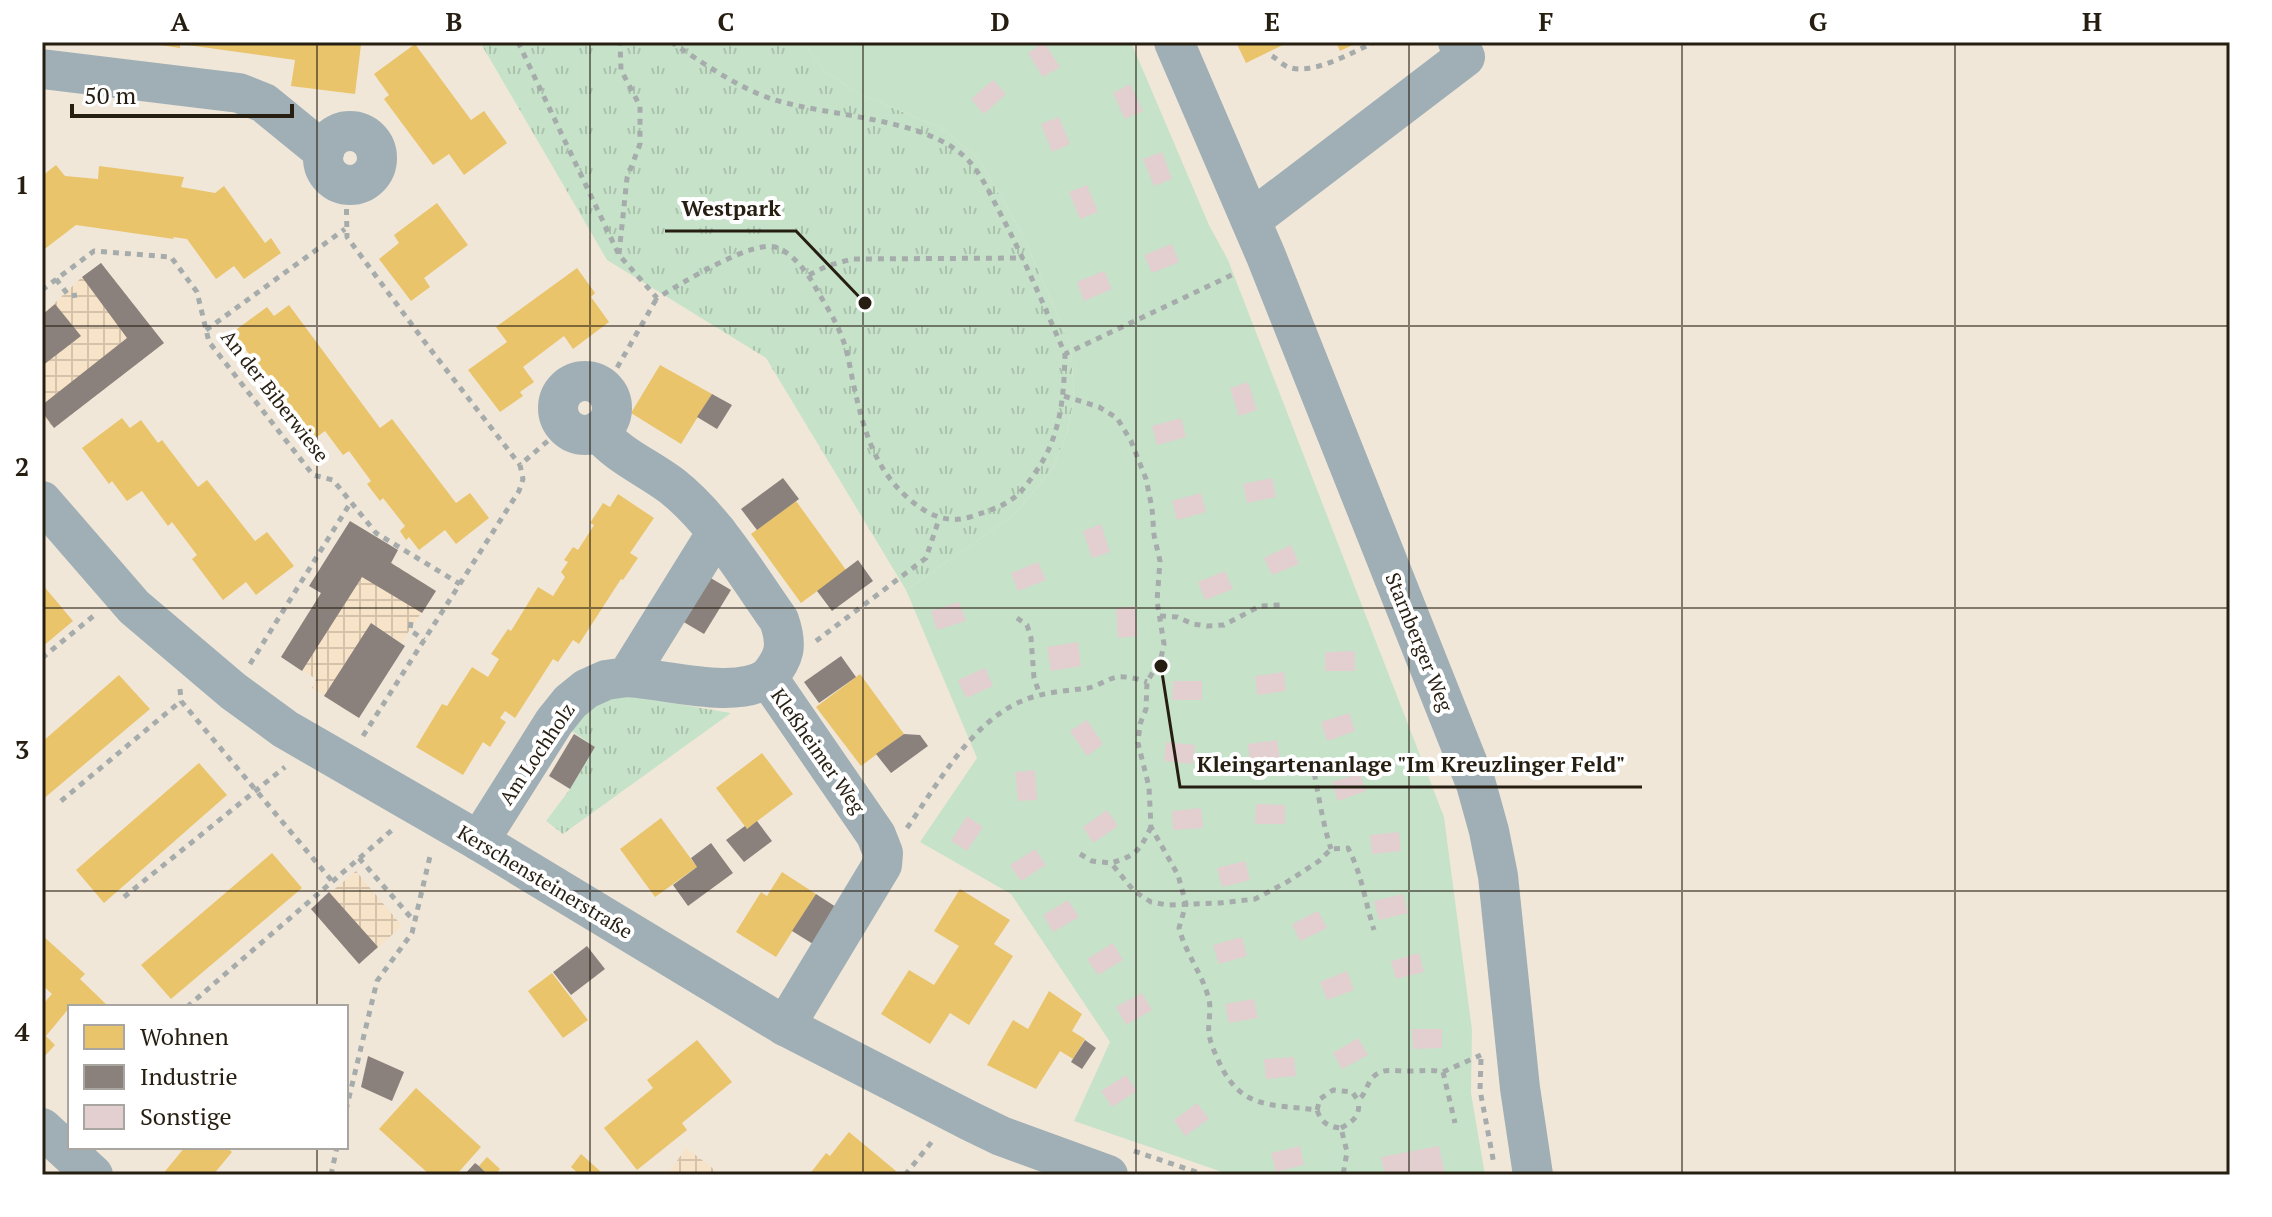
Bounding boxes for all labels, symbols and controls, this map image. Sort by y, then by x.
text: A [171,4,190,38]
text: B [446,4,462,38]
text: C [718,4,734,38]
text: D [990,4,1010,38]
text: E [1264,4,1280,38]
text: F [1539,4,1554,38]
text: G [1809,4,1828,38]
text: H [2082,4,2102,38]
scale bar [72,68,292,118]
text: 50 m [84,79,136,111]
text: 1 [15,167,29,201]
callout: Westpark [665,185,796,231]
text: Westpark [681,193,781,222]
street label: An der Biberwiese [215,324,335,467]
text: 2 [15,449,29,483]
street label: Starnberger Weg [1379,568,1460,716]
street label: Kleßheimer Weg [765,683,872,819]
street label: Am Lochholz [493,697,581,810]
text: 3 [15,732,29,766]
callout: Kleingartenanlage "Im Kreuzlinger Feld" [1180,741,1642,787]
text: Kleingartenanlage "Im Kreuzlinger Feld" [1197,749,1625,778]
street label: Kerschensteinerstraße [453,819,638,945]
legend [68,1005,348,1149]
text: 4 [15,1014,30,1048]
text: Wohnen [140,1020,229,1052]
text: Industrie [140,1060,238,1092]
text: Sonstige [140,1100,232,1132]

